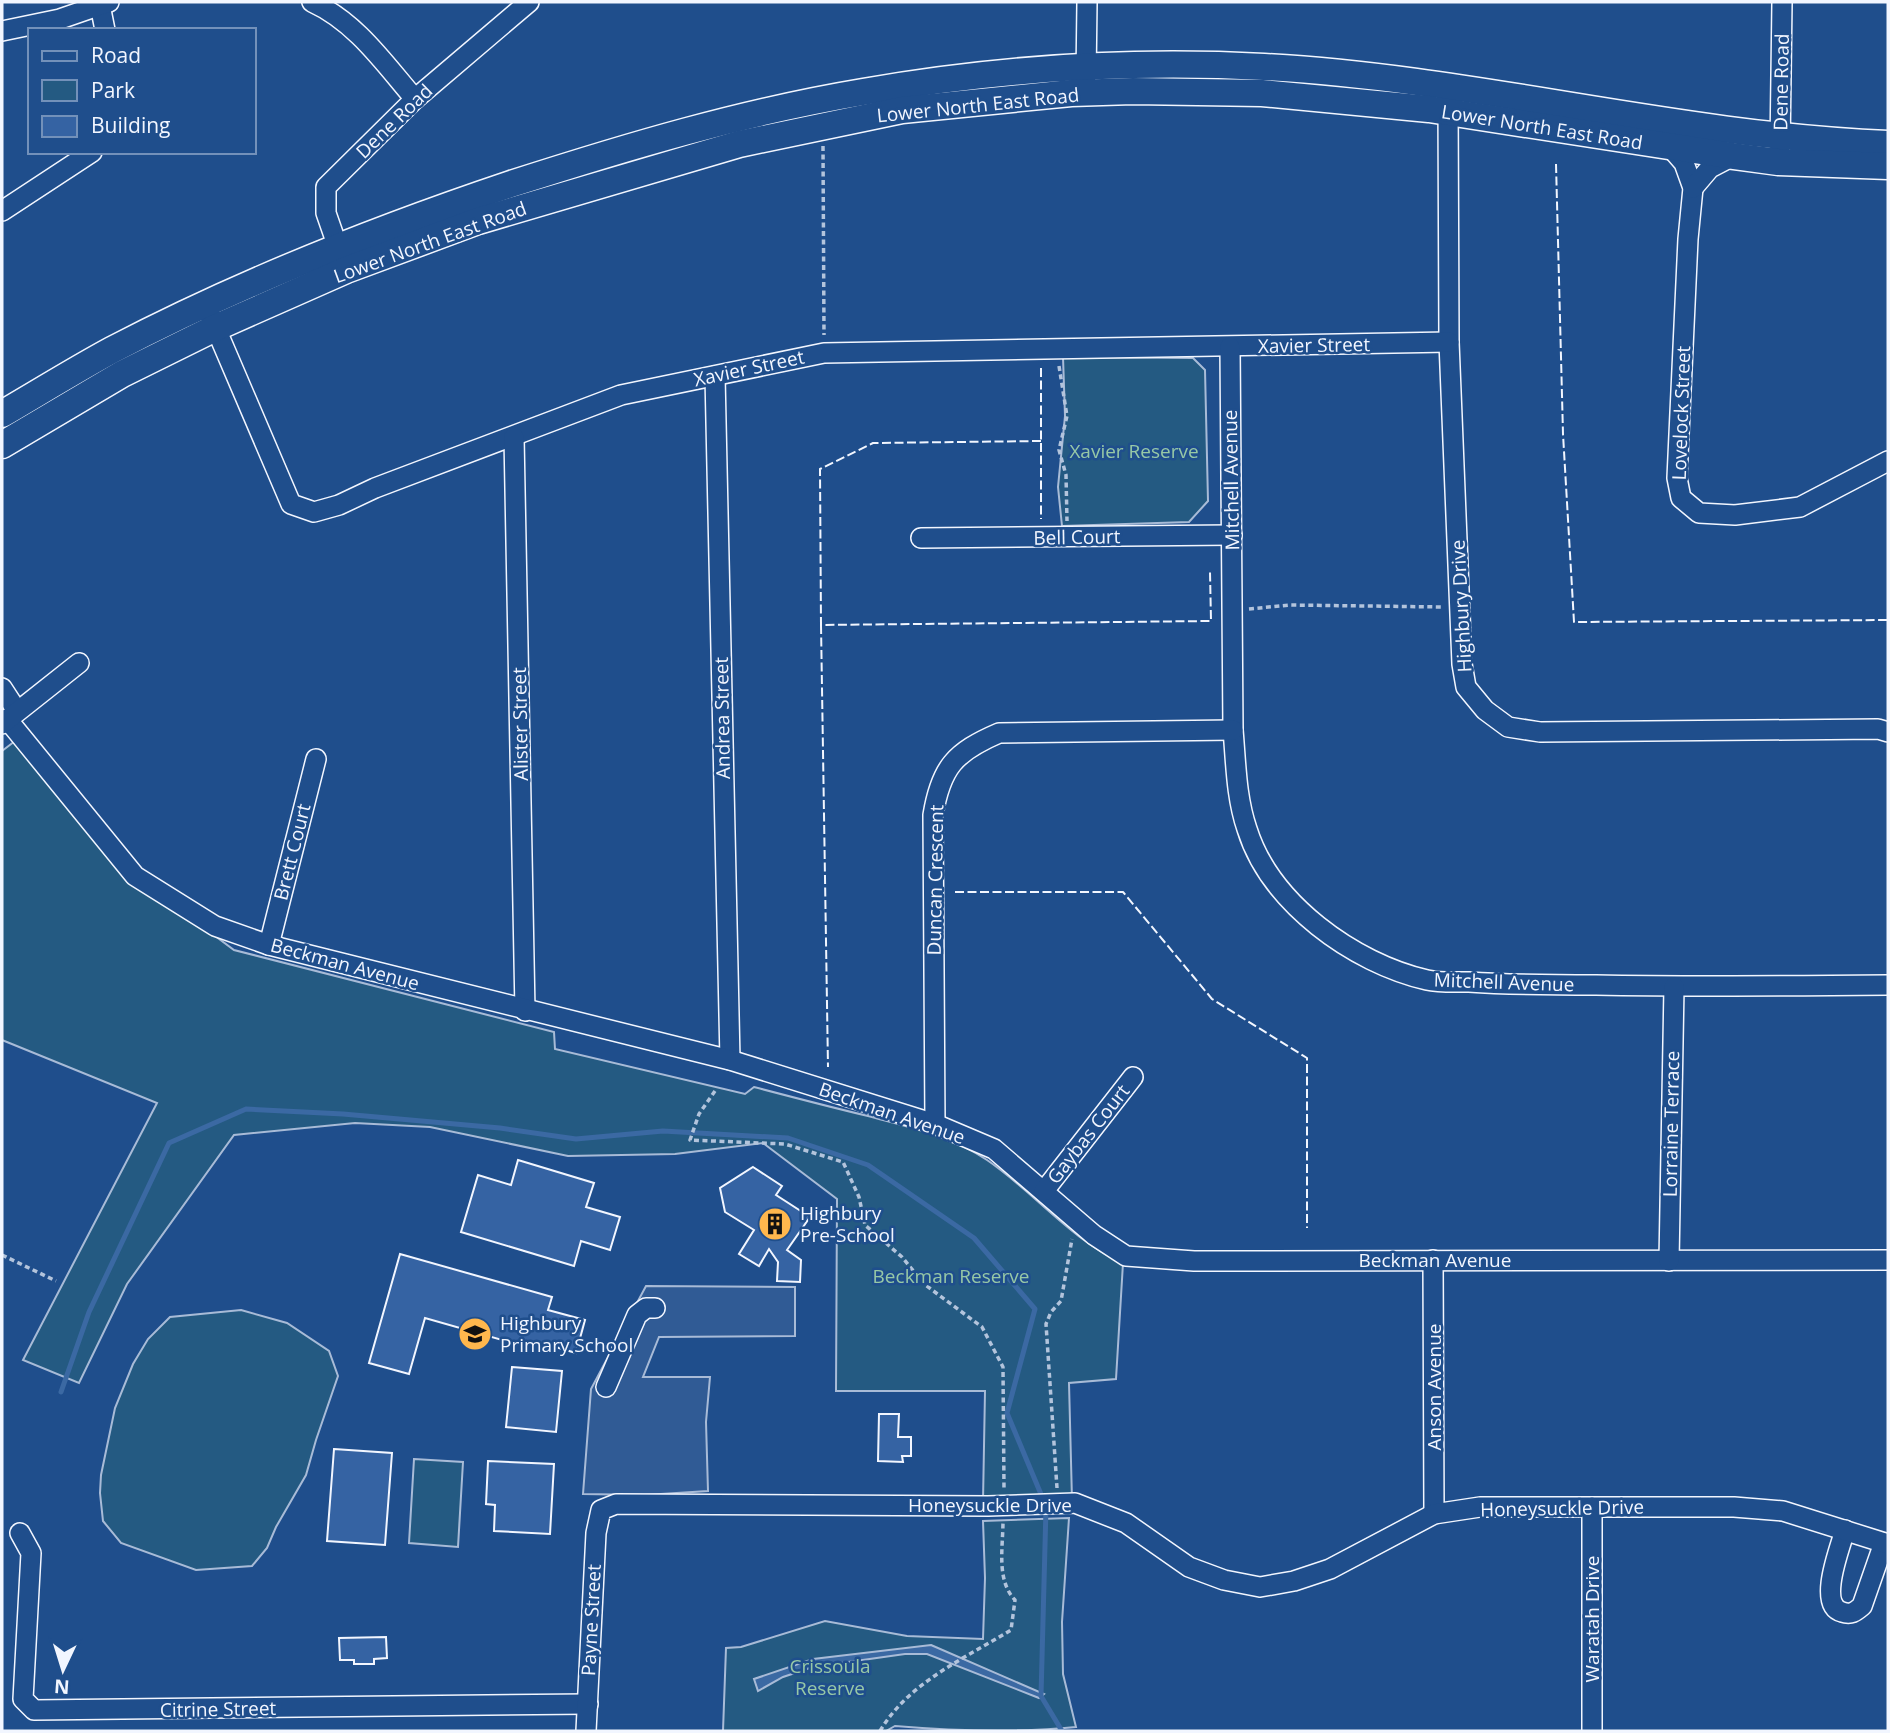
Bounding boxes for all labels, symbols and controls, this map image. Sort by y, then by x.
legend [28,28,256,154]
street label: Dene Road [1767,33,1795,131]
text: Road [91,41,141,69]
text: Park [91,76,135,104]
street label: Dene Road [350,78,438,164]
street label: Lower North East Road [875,81,1081,129]
street label: Lower North East Road [1439,98,1645,156]
text: Building [91,111,170,139]
street label: Lower North East Road [330,195,530,289]
street label: Xavier Street [1258,331,1371,359]
street label: Xavier Street [691,344,807,392]
street label: Lovelock Street [1666,345,1696,481]
street label: Mitchell Avenue [1217,409,1245,551]
park label: Xavier Reserve [1069,438,1199,464]
street label: Bell Court [1033,523,1121,551]
street label: Highbury Drive [1445,539,1477,673]
street label: Andrea Street [708,656,736,779]
street label: Alister Street [506,667,534,781]
street label: Brett Court [267,801,317,903]
street label: Duncan Crescent [921,804,949,956]
street label: Beckman Avenue [268,932,422,996]
street label: Mitchell Avenue [1433,967,1575,997]
street label: Lorraine Terrace [1657,1051,1685,1197]
street label: Beckman Avenue [815,1076,969,1150]
street label: Gaybas Court [1041,1079,1135,1189]
place label: Highbury Pre-School [800,1200,895,1248]
building icon: Highbury Pre-School [756,1205,794,1243]
street label: Beckman Avenue [1359,1247,1511,1273]
park label: Beckman Reserve [873,1263,1029,1289]
place label: Highbury Primary School [500,1310,633,1358]
school or university icon: Highbury Primary School [456,1315,494,1353]
street label: Anson Avenue [1421,1324,1447,1450]
street label: Honeysuckle Drive [908,1492,1072,1518]
street label: Honeysuckle Drive [1480,1494,1644,1522]
street label: Waratah Drive [1579,1556,1605,1682]
street label: Payne Street [575,1563,607,1677]
north arrow [28,1635,98,1705]
park label: Crissoula Reserve [789,1653,871,1701]
text: N [53,1673,70,1700]
street label: Citrine Street [160,1695,277,1723]

